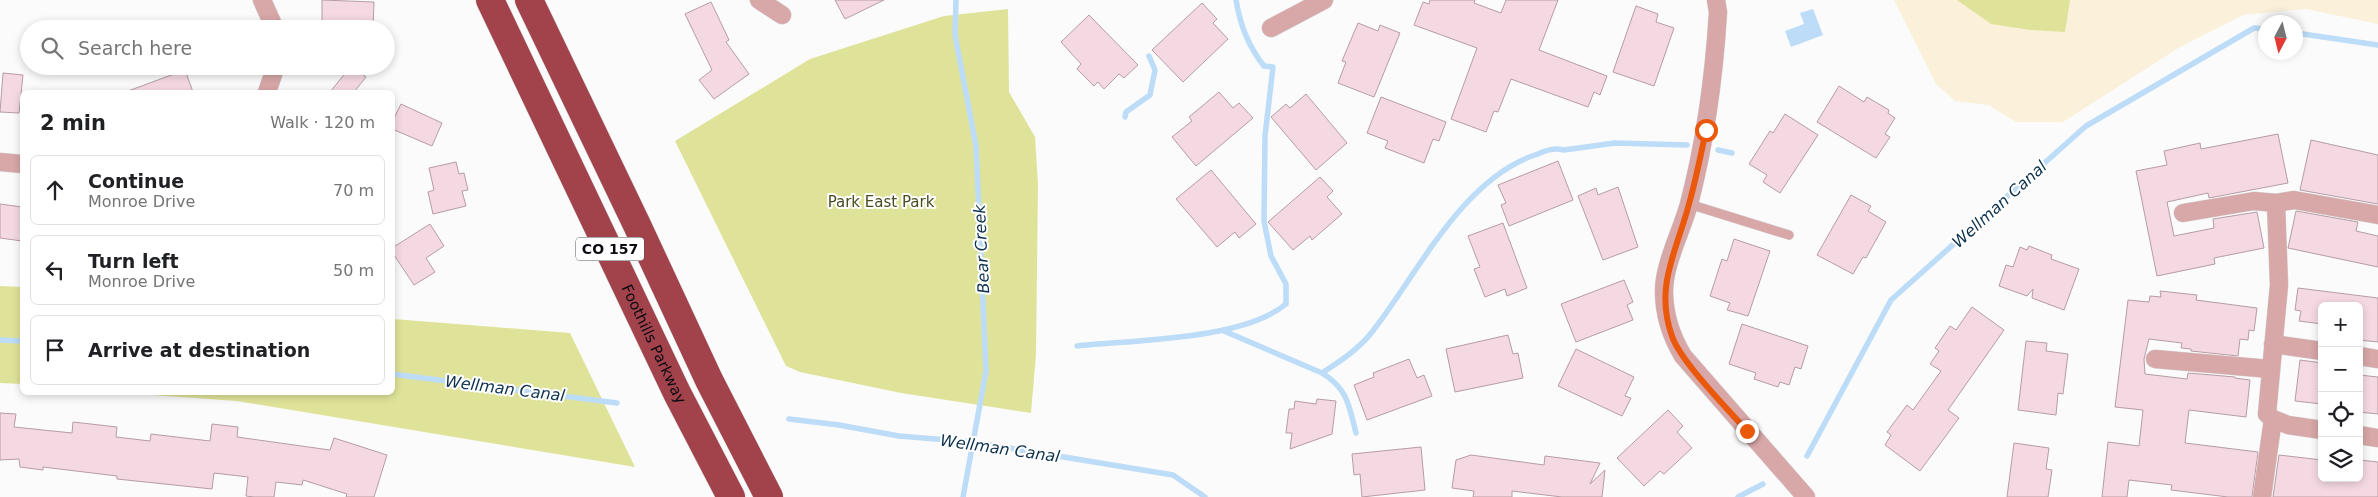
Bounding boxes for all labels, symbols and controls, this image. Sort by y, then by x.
north arrow [2258,15,2303,60]
search box [20,20,395,75]
icon: search [38,34,66,62]
text: Search here [78,37,192,59]
text: 2 min [40,111,106,135]
text: Walk · 120 m [270,113,375,132]
route start [1695,119,1718,142]
water label: Wellman Canal [1948,157,2051,252]
text: Continue [88,170,184,192]
icon: ahead [41,176,69,204]
text: 70 m [333,181,374,200]
text: Monroe Drive [88,192,195,211]
park label: Park East Park [828,193,935,211]
water label: Bear Creek [970,203,993,294]
road number: CO 157 [576,238,644,260]
text: Turn left [88,250,179,272]
icon: left [41,256,69,284]
text: 50 m [333,261,374,280]
text: Monroe Drive [88,272,195,291]
street label: Foothills Parkway [618,282,690,407]
map controls [2318,302,2363,482]
button: + [2318,302,2363,347]
icon: arrive [41,336,69,364]
text: Arrive at destination [88,339,310,361]
button: − [2318,347,2363,392]
water label: Wellman Canal [444,372,566,405]
button: locate [2318,392,2363,437]
route end [1736,420,1759,443]
water label: Wellman Canal [939,431,1061,466]
button: layers [2318,437,2363,482]

